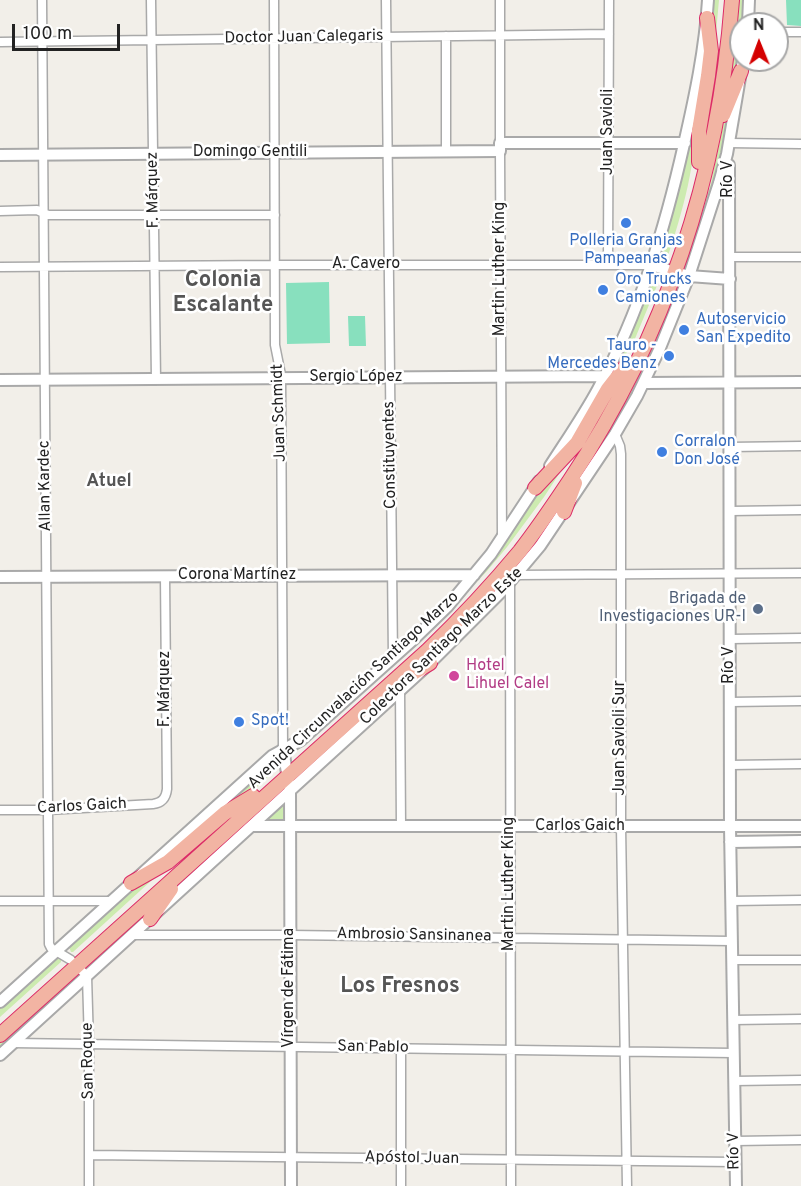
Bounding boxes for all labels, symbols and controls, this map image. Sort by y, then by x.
scale bar [15,12,123,50]
north arrow [729,12,789,72]
text: N [753,16,765,36]
text: 100 m [23,23,72,46]
street label: Doctor Juan Calegaris [224,27,384,49]
street label: Juan Savioli [599,89,619,175]
street label: Domingo Gentili [193,143,307,163]
street label: F. Márquez [144,152,164,228]
street label: Río V [719,160,739,198]
street label: Martin Luther King [491,202,511,336]
marker: Polleria Granjas Pampeanas [619,216,633,230]
place label: Polleria Granjas Pampeanas [569,232,683,270]
street label: A. Cavero [332,255,400,275]
district label: Colonia Escalante [173,269,273,320]
place label: Oro Trucks Camiones [615,271,692,309]
marker: Oro Trucks Camiones [596,283,610,297]
place label: Autoservicio San Expedito [696,311,791,349]
marker: Autoservicio San Expedito [677,323,691,337]
place label: Tauro - Mercedes Benz [547,337,657,375]
marker: Tauro - Mercedes Benz [662,349,676,363]
street label: Juan Schmidt [269,363,291,463]
street label: Sergio López [309,368,403,388]
street label: Constituyentes [380,401,402,509]
place label: Corralon Don José [674,433,740,471]
street label: Allan Kardec [36,440,56,532]
marker: Corralon Don José [655,445,669,459]
district label: Atuel [86,471,132,493]
street label: Colectora Santiago Marzo Este [357,564,527,730]
street label: Corona Martínez [178,566,296,586]
street label: Avenida Circunvalación Santiago Marzo [245,588,463,794]
place label: Brigada de Investigaciones UR-I [599,590,746,628]
marker: Brigada de Investigaciones UR-I [751,602,765,616]
street label: Río V [720,646,740,684]
street label: F. Márquez [156,651,176,727]
place label: Hotel Lihuel Calel [466,657,549,695]
marker: Hotel Lihuel Calel [447,669,461,683]
street label: Juan Savioli Sur [611,680,631,796]
place label: Spot! [251,712,289,732]
marker: Spot! [232,715,246,729]
street label: Carlos Gaich [37,795,127,819]
street label: Martin Luther King [500,817,520,951]
street label: Carlos Gaich [535,817,625,837]
street label: Ambrosio Sansinanea [336,925,492,947]
street label: Vírgen de Fátima [280,928,300,1048]
district label: Los Fresnos [340,975,460,1001]
street label: San Roque [79,1022,99,1100]
street label: San Pablo [337,1038,409,1058]
street label: Río V [725,1132,745,1170]
street label: Apóstol Juan [364,1149,460,1169]

